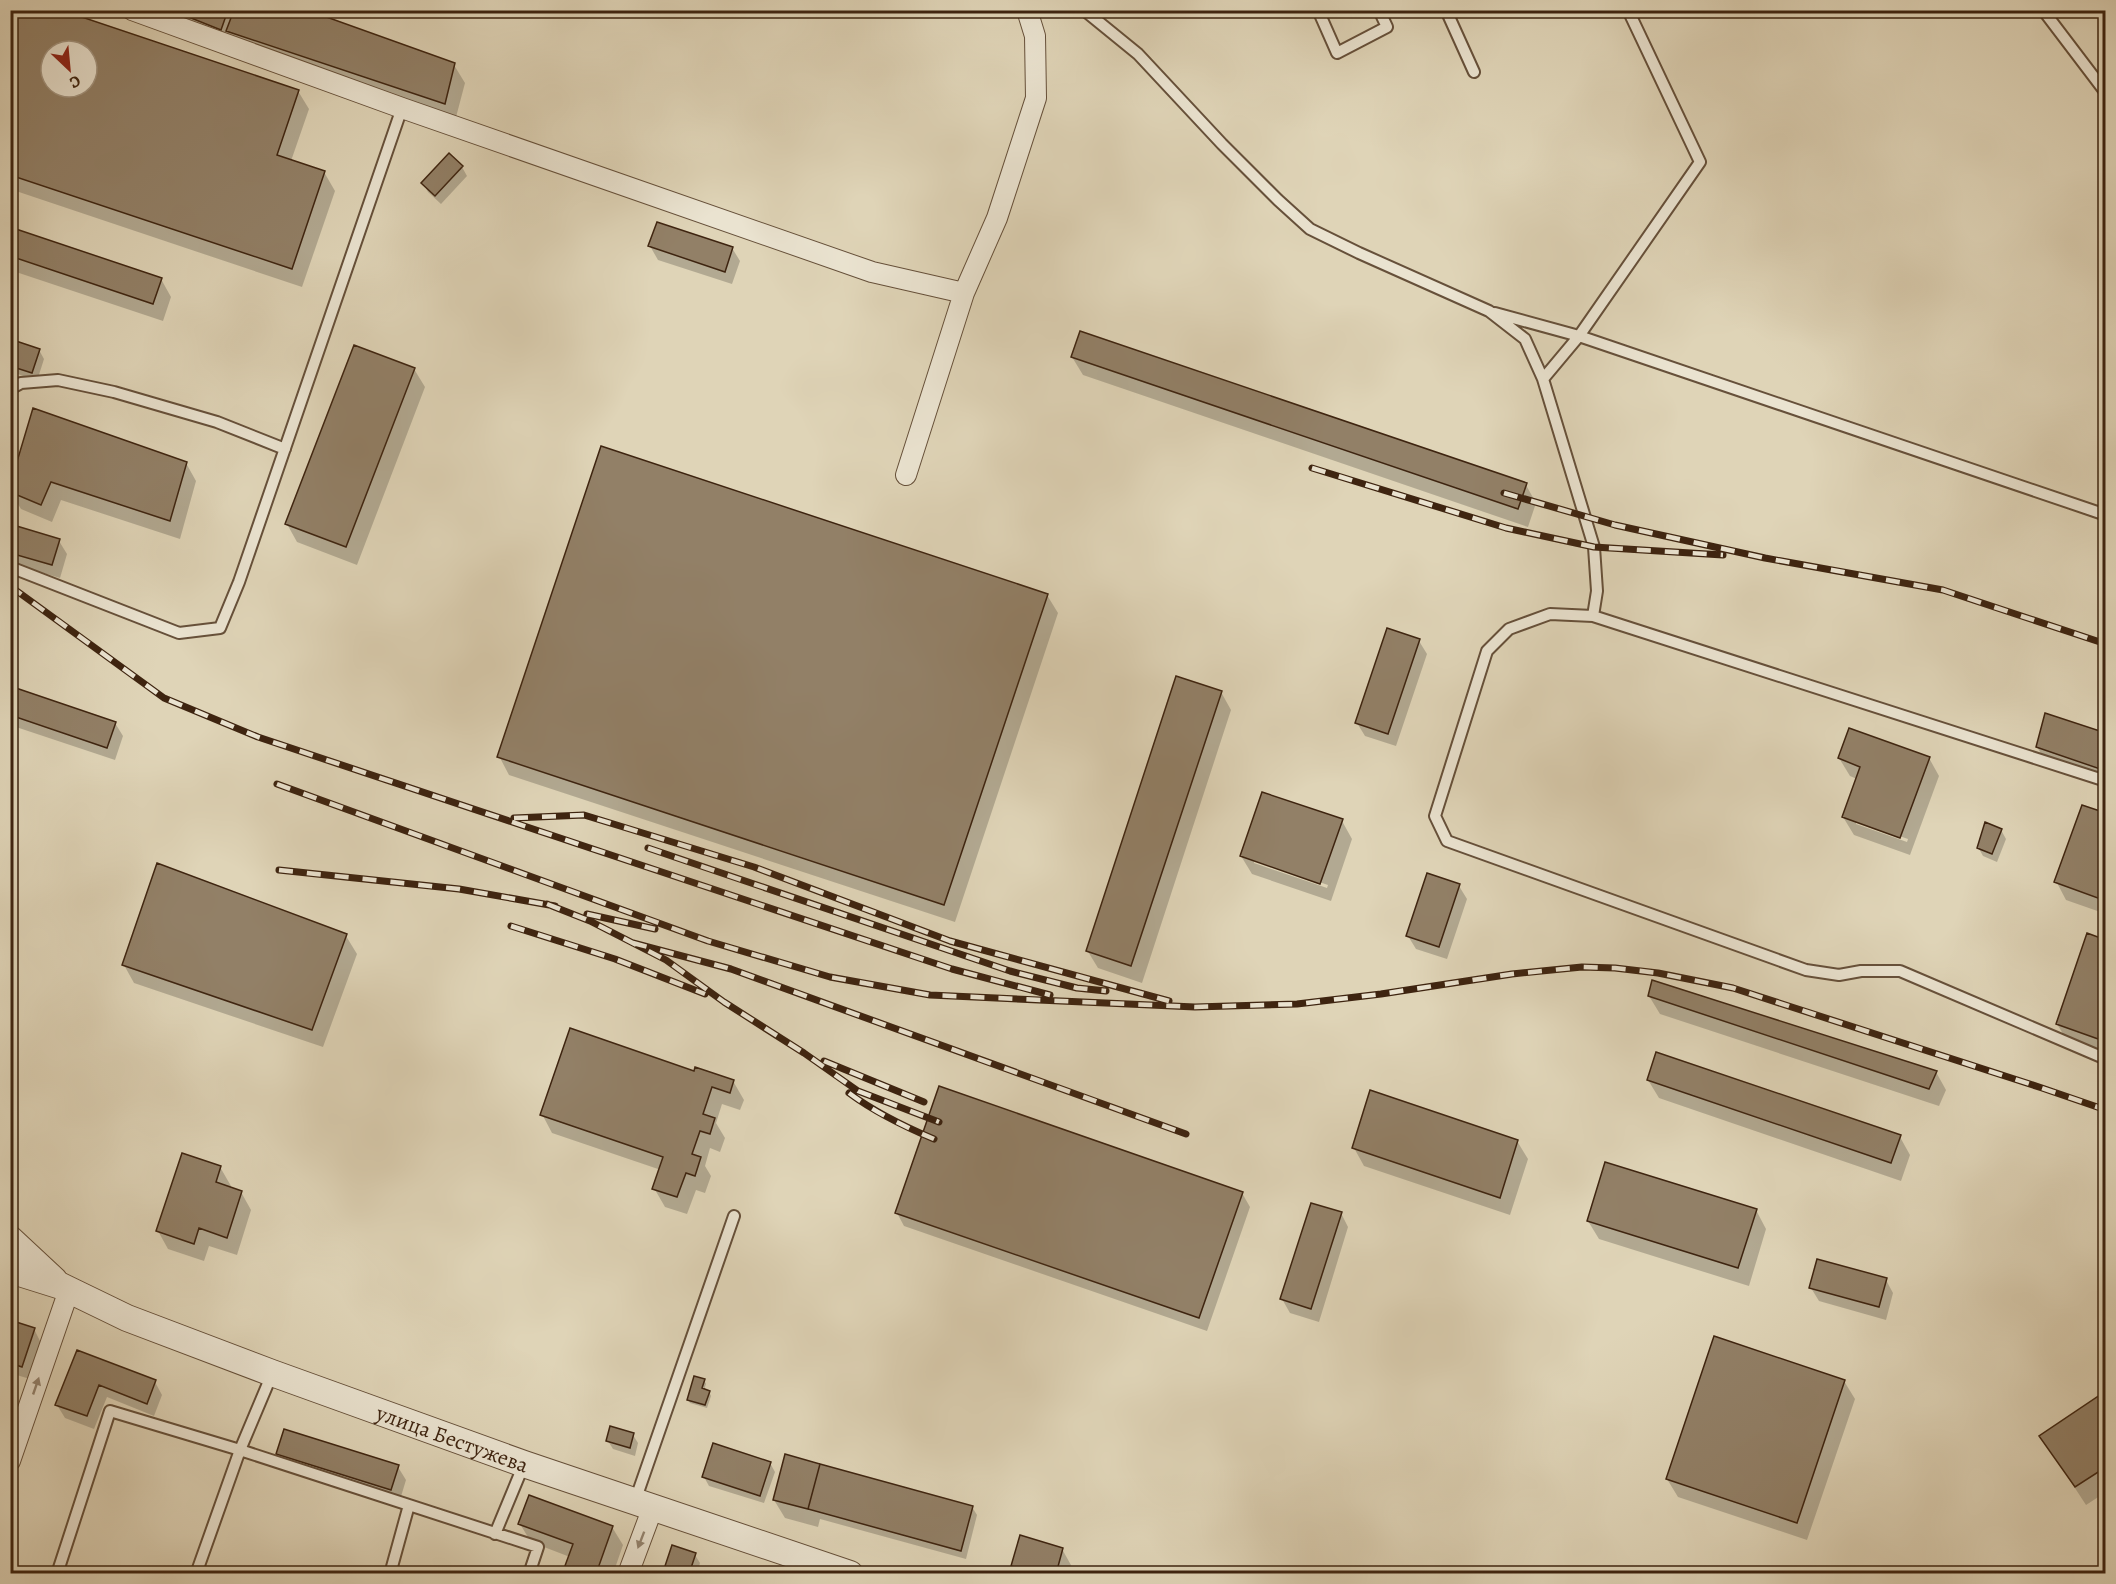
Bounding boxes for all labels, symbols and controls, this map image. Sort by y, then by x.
north arrow [39,39,99,99]
text: С [66,70,84,94]
one-way arrow [32,1377,41,1395]
street label: улица Бестужева [371,1398,533,1481]
one-way arrow [635,1531,645,1549]

